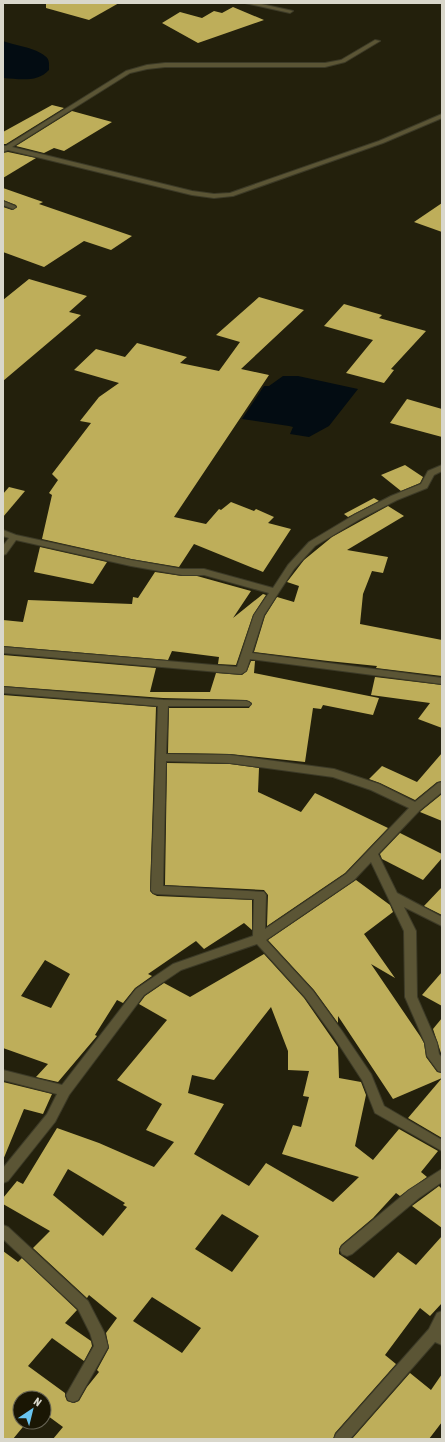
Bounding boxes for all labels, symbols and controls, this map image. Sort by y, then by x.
north arrow [12,1390,52,1430]
text: N [32,1395,44,1409]

